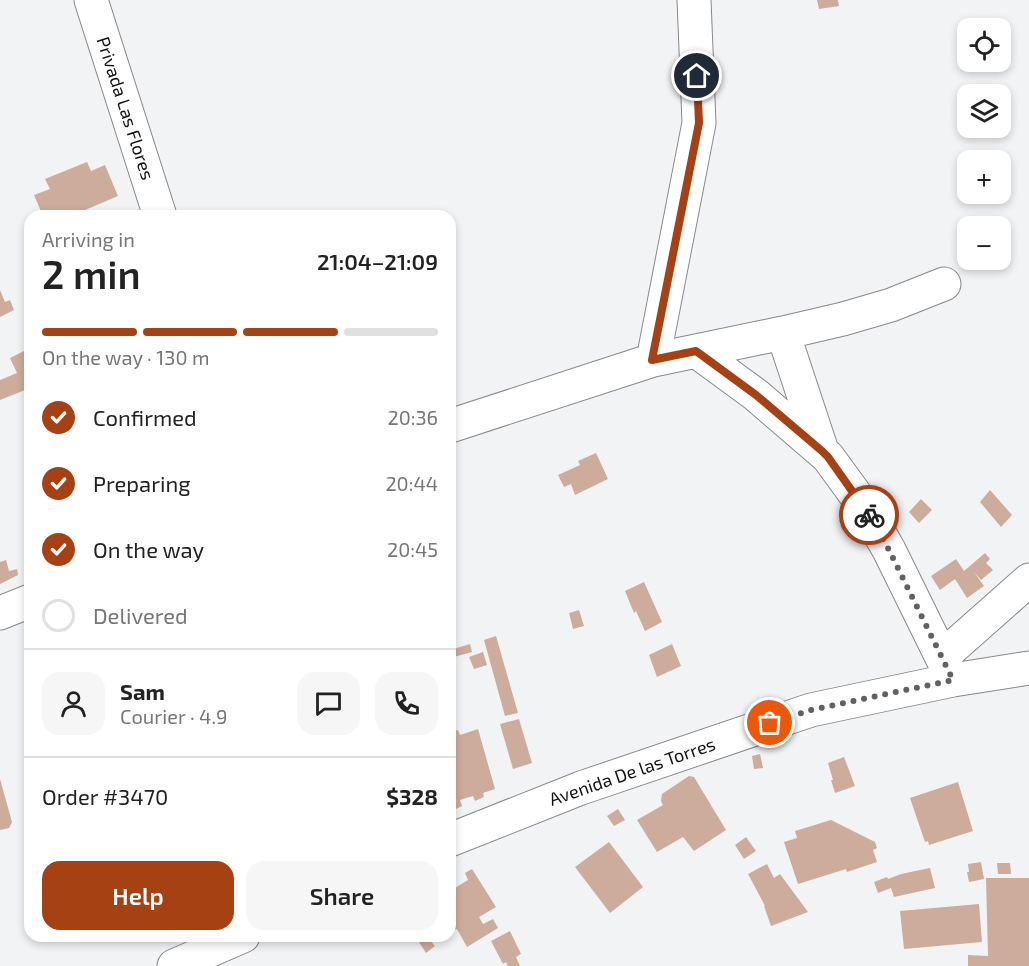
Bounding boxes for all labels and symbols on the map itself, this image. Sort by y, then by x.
street label: Privada Las Flores [92,34,160,182]
pin [671,50,722,101]
courier [839,485,899,545]
pin [744,697,795,748]
street label: Avenida De las Torres [546,732,718,810]

